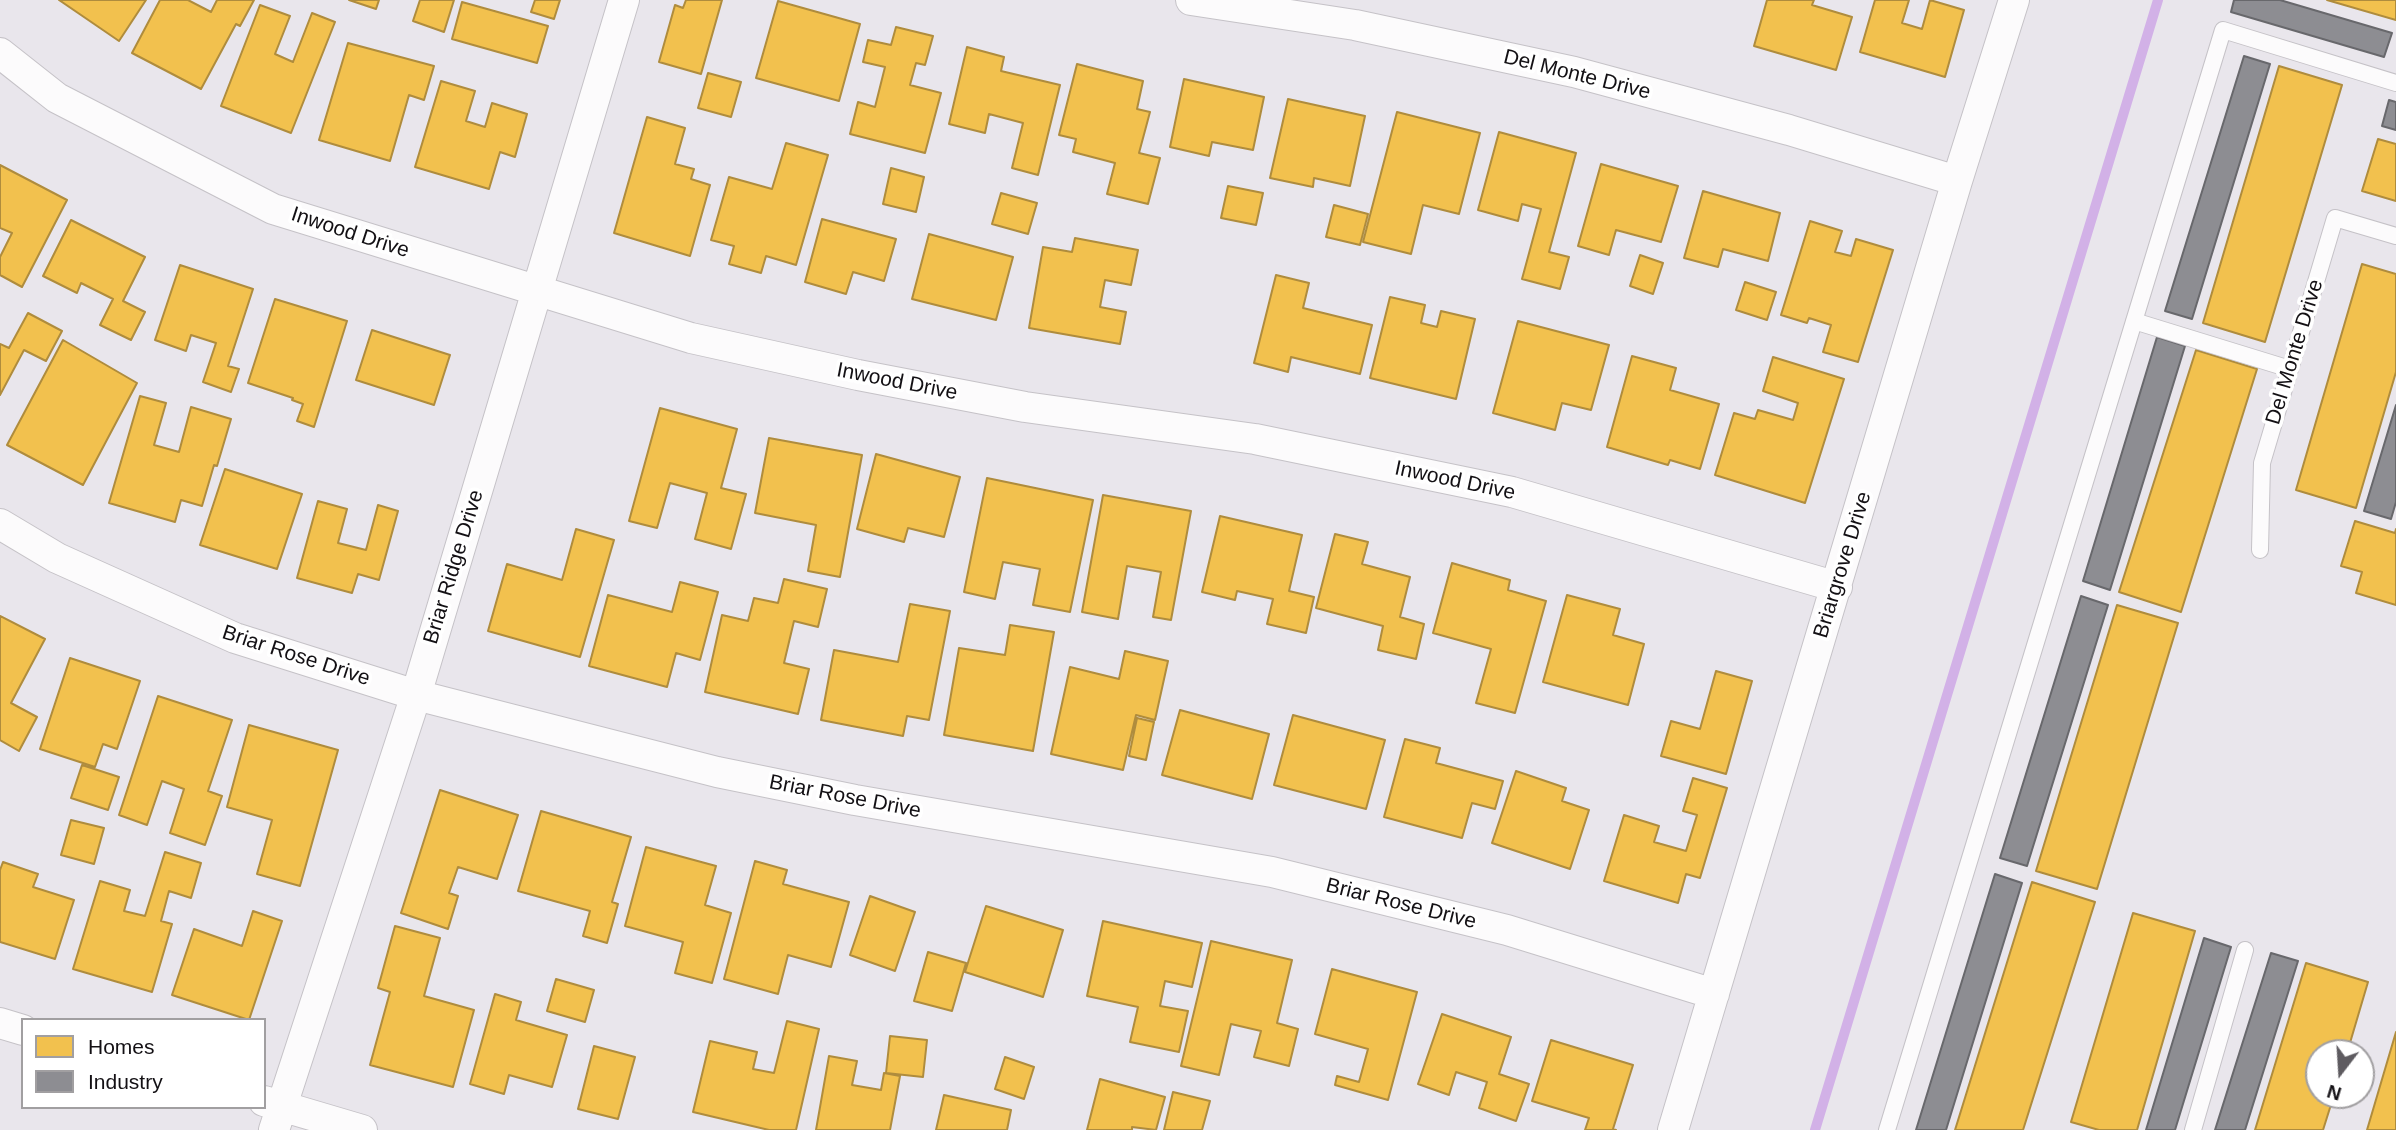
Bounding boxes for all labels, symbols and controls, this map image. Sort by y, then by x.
street label: Del Monte Drive [1501,45,1653,105]
street label: Inwood Drive [288,202,412,264]
street label: Del Monte Drive [2261,276,2329,428]
street label: Inwood Drive [834,358,960,406]
street label: Inwood Drive [1392,456,1518,506]
street label: Briar Ridge Drive [419,487,489,647]
street label: Briargrove Drive [1809,489,1877,641]
street label: Briar Rose Drive [219,620,373,692]
street label: Briar Rose Drive [767,770,923,824]
street label: Briar Rose Drive [1323,873,1479,935]
legend [21,1018,266,1109]
text: Homes [88,1035,155,1058]
north arrow [2305,1039,2375,1109]
text: Industry [88,1070,163,1093]
text: N [2325,1081,2344,1105]

